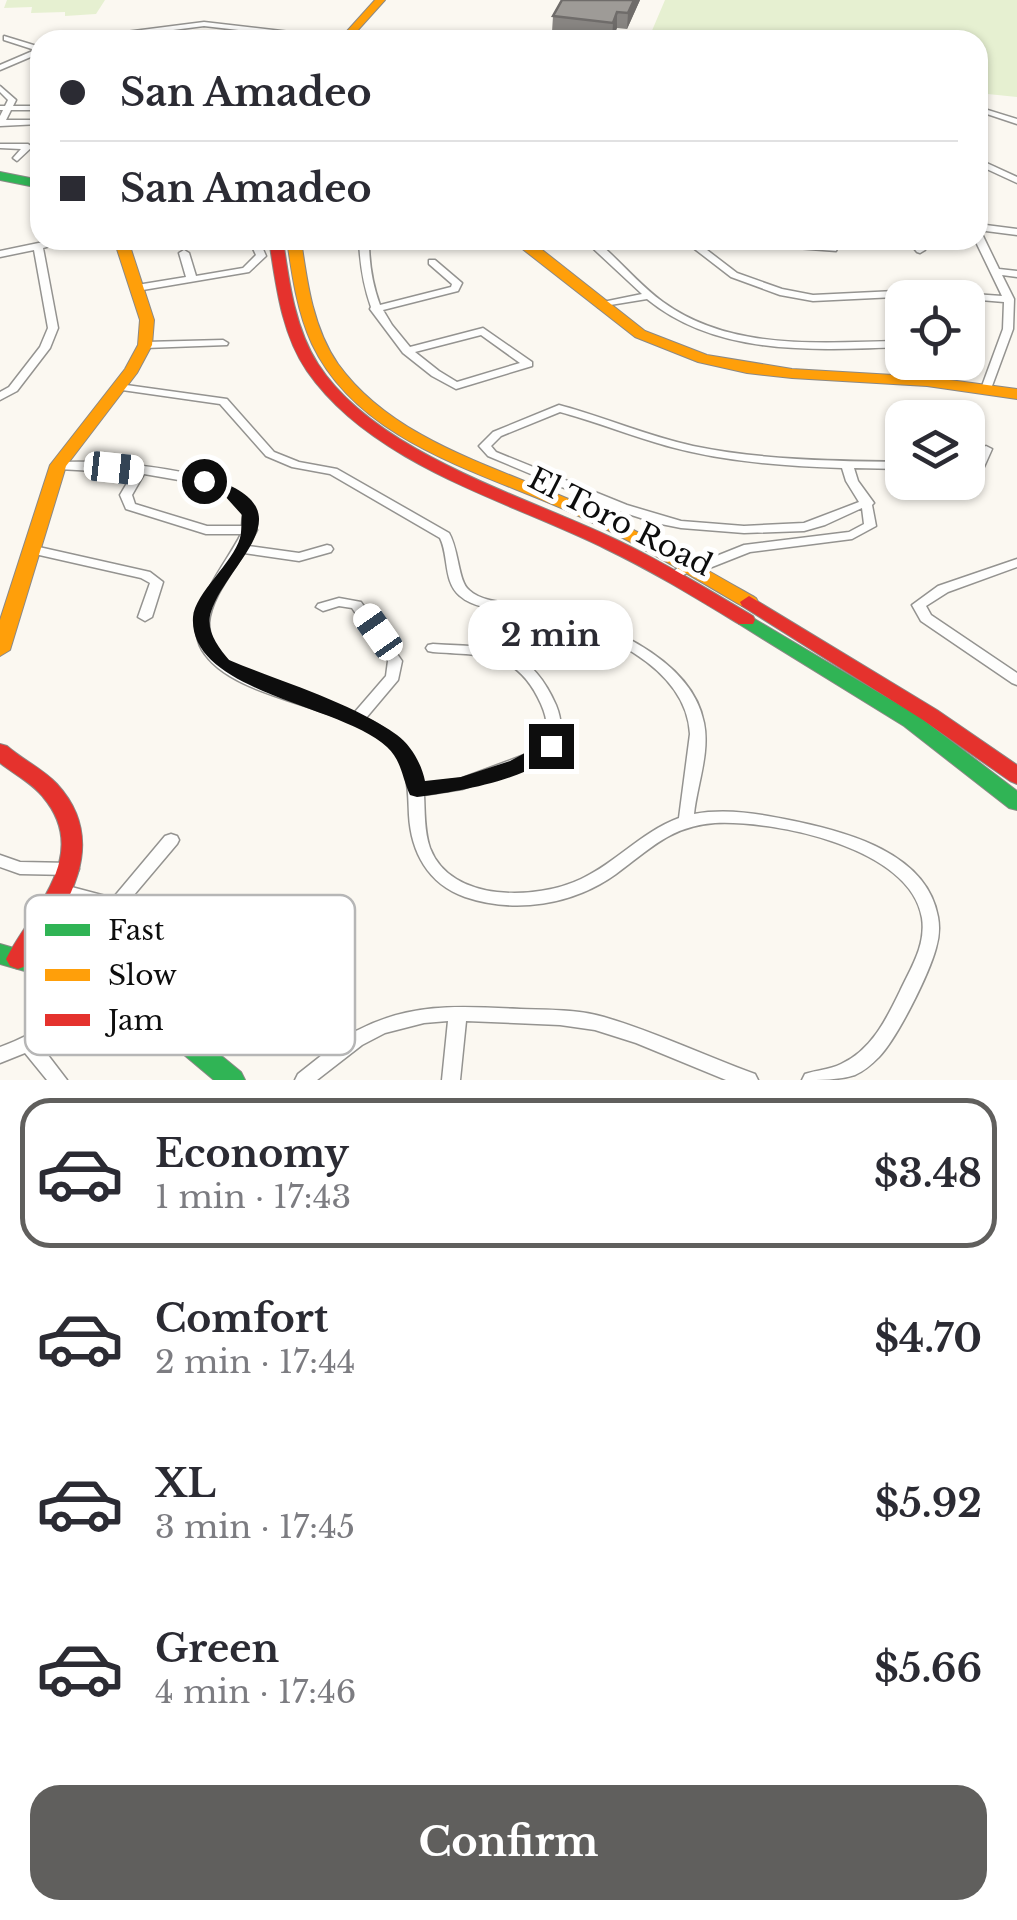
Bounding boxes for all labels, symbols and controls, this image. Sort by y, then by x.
text: San Amadeo [120,69,372,116]
text: San Amadeo [120,165,372,212]
map controls [885,280,985,500]
button: locate [885,280,985,380]
button: layers [885,400,985,500]
car [83,450,145,486]
route start [182,459,227,504]
street label: El Toro Road [522,459,718,584]
car [349,599,407,665]
callout: 2 min [468,601,634,671]
text: 2 min [501,615,600,655]
route end [529,724,574,769]
legend [25,895,355,1055]
text: Fast [108,913,165,948]
text: Slow [108,958,177,993]
text: Jam [104,1003,164,1038]
icon: car [35,1128,125,1218]
text: Economy [155,1130,349,1177]
text: $3.48 [874,1150,982,1197]
text: 1 min · 17:43 [155,1177,351,1217]
icon: car [35,1293,125,1383]
text: Comfort [155,1295,328,1342]
text: $4.70 [875,1315,982,1362]
text: 2 min · 17:44 [155,1342,356,1382]
icon: car [35,1458,125,1548]
text: XL [155,1460,216,1507]
text: $5.92 [875,1480,982,1527]
text: 3 min · 17:45 [155,1507,355,1547]
icon: car [35,1623,125,1713]
text: Green [155,1625,279,1672]
text: $5.66 [874,1645,982,1692]
text: 4 min · 17:46 [155,1672,356,1712]
button: Confirm [30,1785,987,1900]

